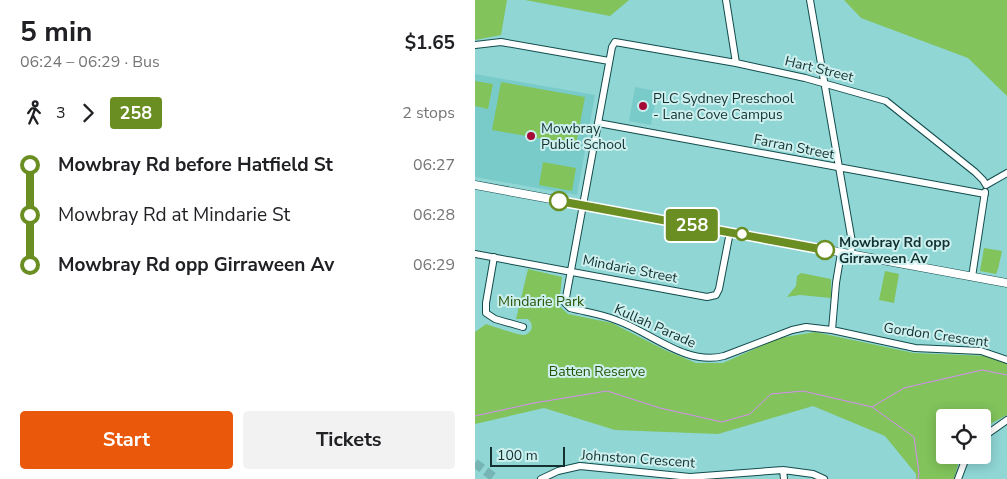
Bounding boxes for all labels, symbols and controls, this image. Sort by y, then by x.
text: 5 min [20,13,92,51]
text: $1.65 [405,30,455,56]
text: 06:24 – 06:29 · Bus [20,51,160,73]
street label: Hart Street [783,51,855,87]
place label: PLC Sydney Preschool - Lane Cove Campus [653,89,795,124]
icon: walk [20,99,48,127]
icon: forward [74,99,102,127]
marker: PLC Sydney Preschool - Lane Cove Campus [637,100,649,112]
text: 258 [120,101,152,125]
text: 3 [56,102,66,124]
text: 2 stops [402,102,455,124]
place label: Mowbray Public School [541,119,627,154]
marker: Mowbray Public School [525,130,537,142]
street label: Farran Street [752,130,836,164]
text: Mowbray Rd before Hatfield St [58,152,333,178]
text: 06:27 [413,154,455,176]
unlabelled marker [549,191,569,211]
text: Mowbray Rd at Mindarie St [58,202,290,228]
text: 06:28 [413,204,455,226]
line badge: 258 [663,209,721,241]
text: 258 [676,213,708,237]
unlabelled marker [735,227,749,241]
place label: Mowbray Rd opp Girraween Av [839,233,950,268]
marker: Mowbray Rd opp Girraween Av [815,240,835,260]
street label: Mindarie Street [581,250,679,288]
text: Mowbray Rd opp Girraween Av [58,252,334,278]
text: 06:29 [413,254,455,276]
park label: Mindarie Park [498,292,585,311]
street label: Kullah Parade [611,299,699,353]
street label: Gordon Crescent [882,318,990,352]
park label: Batten Reserve [549,362,645,381]
map controls [936,409,991,464]
button: locate [936,409,991,464]
button: Start [20,411,233,469]
button: Tickets [243,411,455,469]
scale bar [490,444,565,467]
street label: Johnston Crescent [579,445,696,472]
text: 100 m [497,446,538,465]

